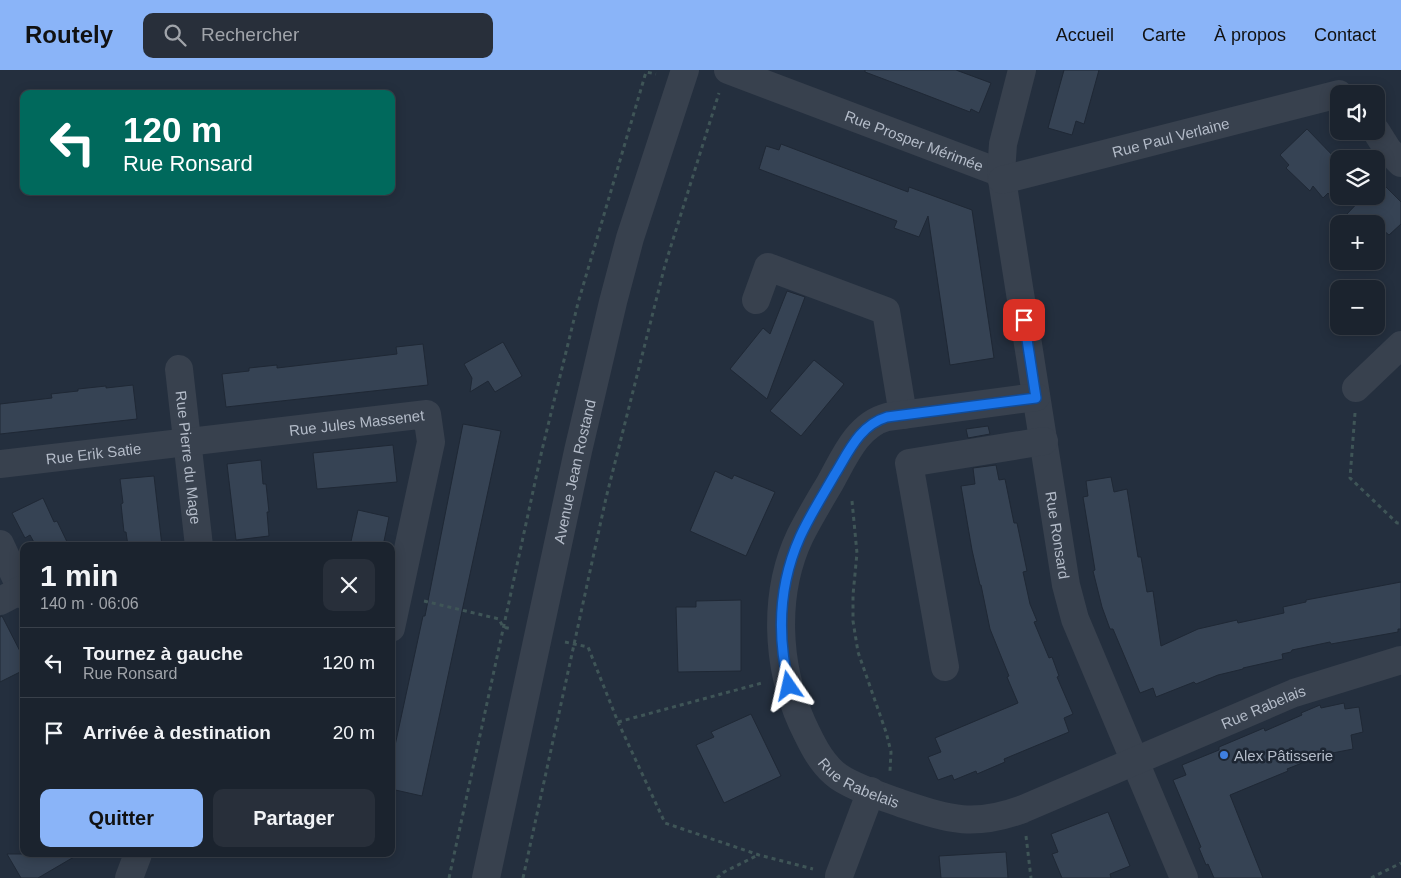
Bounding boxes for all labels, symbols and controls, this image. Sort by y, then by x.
search box [143,13,493,58]
text: Routely [25,21,113,48]
icon: search [161,21,189,49]
text: Rechercher [201,24,299,45]
text: Accueil [1056,25,1114,45]
text: Carte [1142,25,1186,45]
text: À propos [1214,25,1286,45]
text: Contact [1314,25,1376,45]
map controls [1330,85,1385,335]
button: sound [1330,85,1385,140]
street label: Rue Prosper Mérimée [843,106,986,174]
icon: left [40,110,105,175]
text: 120 m [123,110,222,149]
street label: Rue Paul Verlaine [1110,114,1231,160]
button: layers [1330,150,1385,205]
text: Rue Ronsard [123,151,253,176]
button: + [1330,215,1385,270]
button: − [1330,280,1385,335]
pin [1003,299,1045,341]
icon: arrive [1010,306,1038,334]
street label: Rue Pierre du Mage [173,390,205,525]
street label: Avenue Jean Rostand [550,398,598,545]
street label: Rue Jules Massenet [288,406,426,439]
street label: Rue Erik Satie [45,439,142,467]
street label: Rue Ronsard [1043,490,1073,580]
text: 1 min [40,559,118,592]
button: close [323,559,375,611]
text: 140 m · 06:06 [40,595,139,612]
text: Tournez à gauche [83,643,243,664]
icon: left [40,649,68,677]
text: 120 m [322,652,375,673]
position arrow [762,659,814,711]
text: Rue Ronsard [83,665,177,682]
street label: Rue Rabelais [1218,682,1307,732]
icon: arrive [40,719,68,747]
text: Arrivée à destination [83,722,271,743]
text: 20 m [333,722,375,743]
place label: Alex Pâtisserie [1234,747,1333,764]
marker: Alex Pâtisserie [1218,749,1230,761]
street label: Rue Rabelais [815,754,902,811]
button: Quitter [40,789,203,847]
button: Partager [213,789,375,847]

